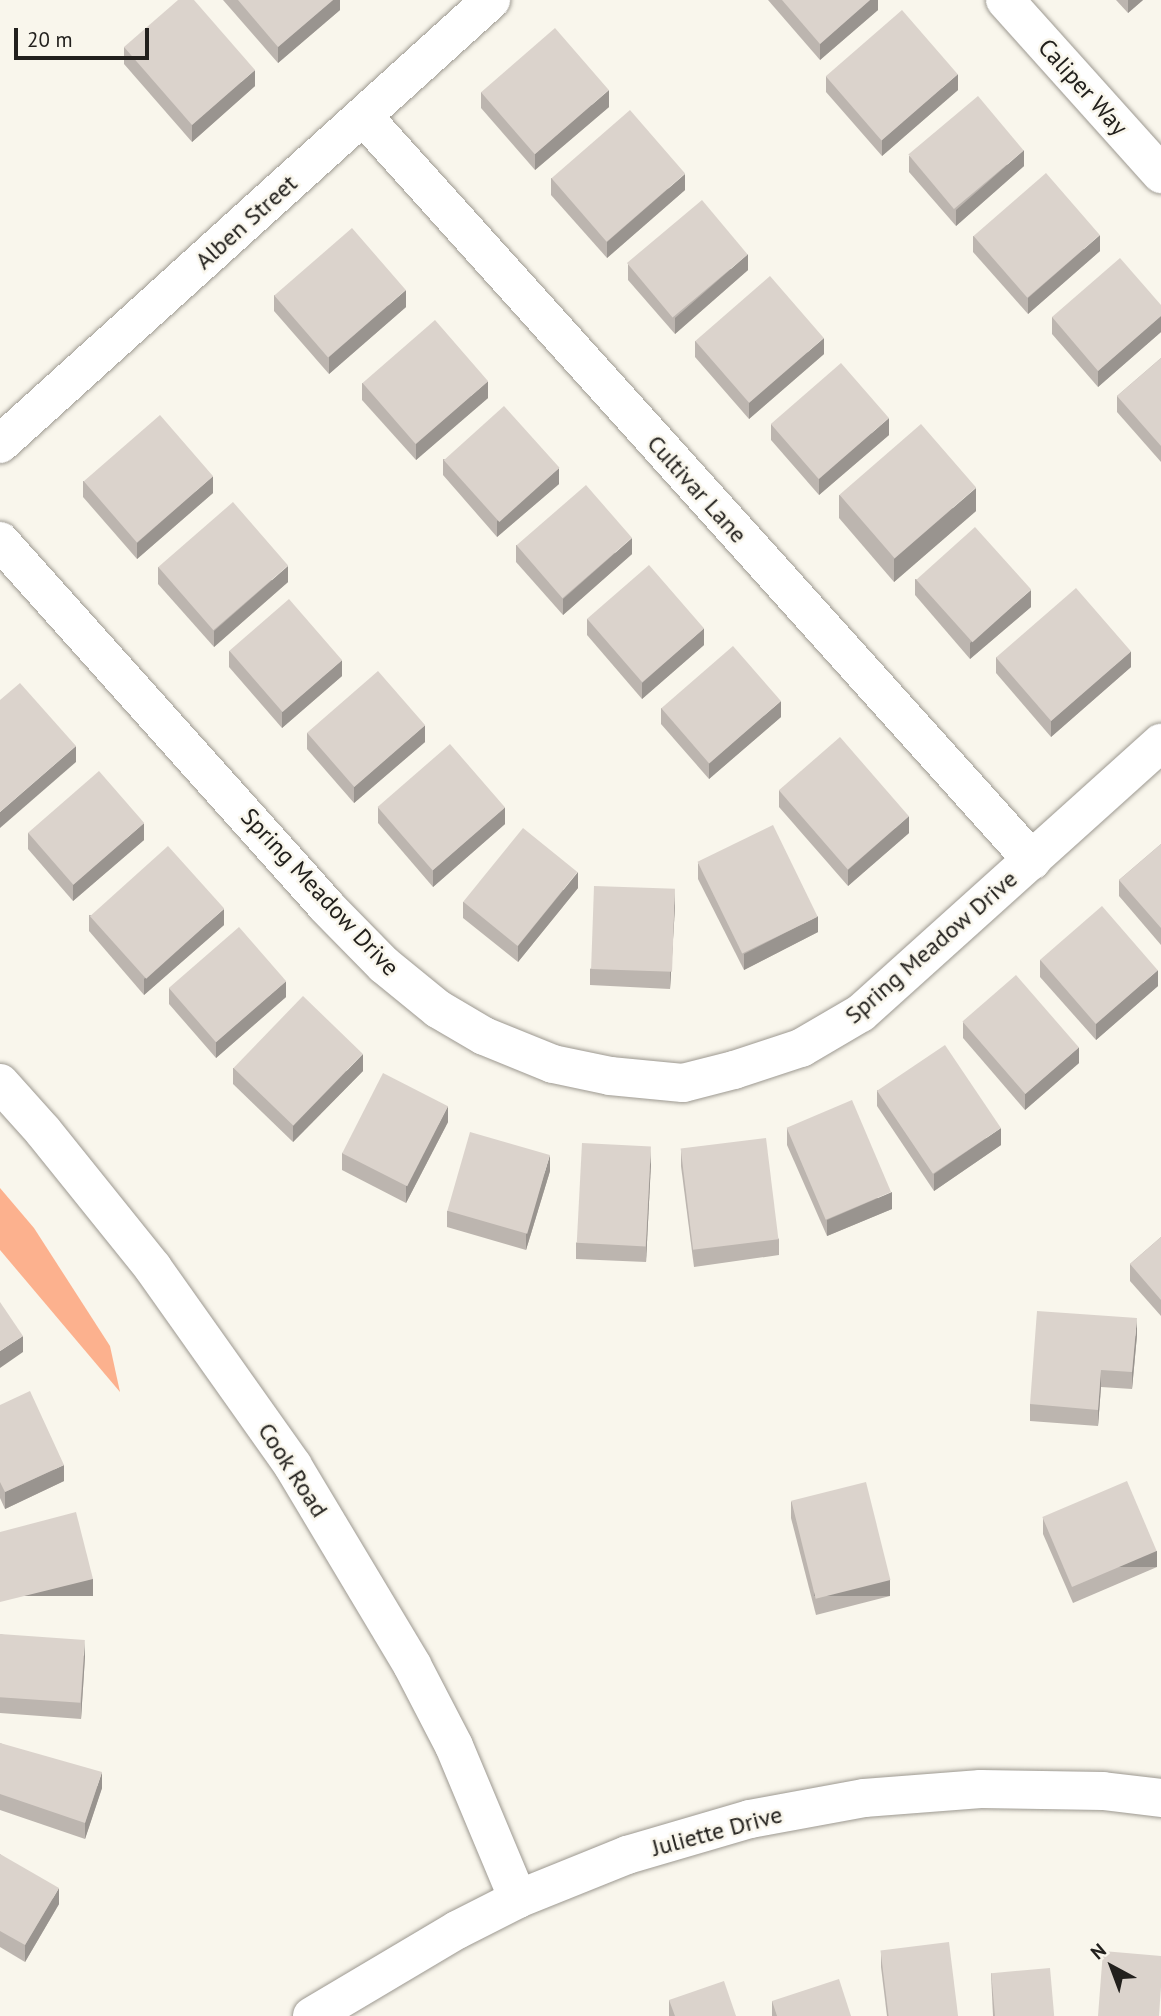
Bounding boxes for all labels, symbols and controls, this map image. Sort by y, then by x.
scale bar [18,14,152,58]
text: 20 m [27,26,73,53]
street label: Caliper Way [1032,33,1134,141]
street label: Alben Street [189,169,303,275]
street label: Cultivar Lane [641,429,753,549]
street label: Spring Meadow Drive [235,802,405,982]
street label: Spring Meadow Drive [839,864,1023,1030]
street label: Cook Road [252,1417,334,1523]
street label: Juliette Drive [649,1800,785,1862]
north arrow [1077,1932,1147,2002]
text: N [1086,1938,1111,1964]

